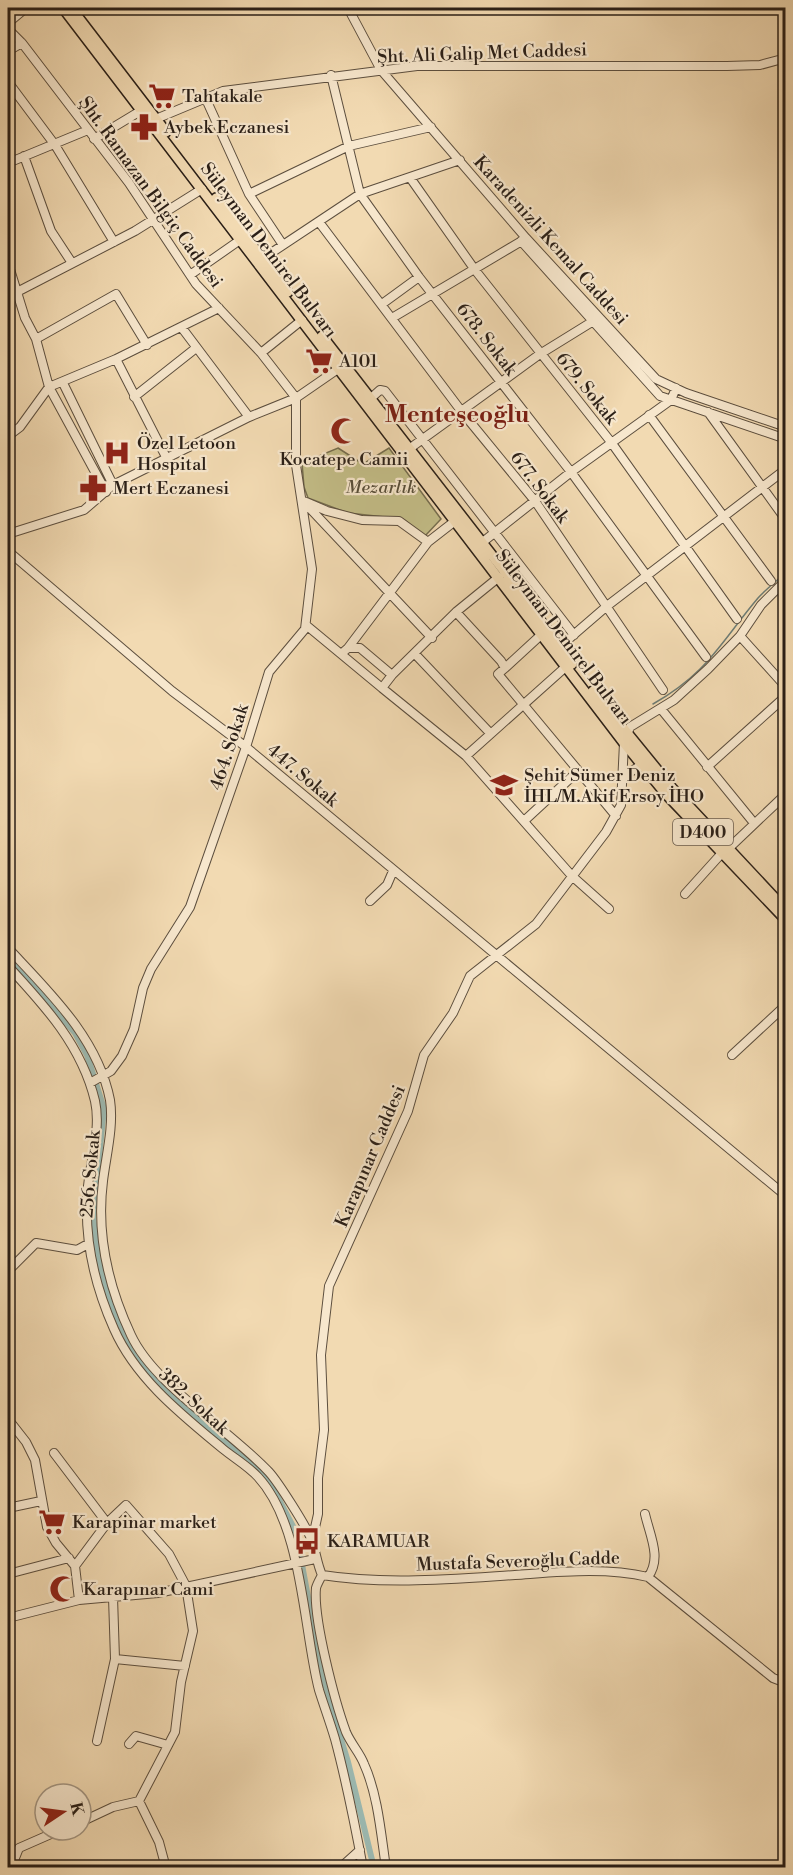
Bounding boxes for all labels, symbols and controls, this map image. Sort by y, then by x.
street label: Şht. Ali Galip Met Caddesi [377,38,588,69]
supermarket icon: Tahtakale [147,81,177,111]
place label: Tahtakale [182,85,263,108]
street label: Şht. Ramazan Bilgiç Caddesi [73,92,228,293]
pharmacy icon: Aybek Eczanesi [129,112,159,142]
place label: Aybek Eczanesi [163,116,290,139]
street label: Karadenizli Kemal Caddesi [468,151,633,330]
street label: Süleyman Demirel Bulvarı [195,158,342,343]
street label: 678. Sokak [451,298,523,382]
supermarket icon: A101 [304,346,334,376]
street label: 679. Sokak [550,348,624,430]
place label: A101 [338,350,378,373]
district label: Menteşeoğlu [385,400,530,430]
mosque icon: Kocatepe Camii [329,416,359,446]
place label: Özel Letoon Hospital [137,432,236,476]
hospital icon: Özel Letoon Hospital [102,438,132,468]
street label: 677. Sokak [505,447,575,529]
place label: Kocatepe Camii [280,448,409,471]
pharmacy icon: Mert Eczanesi [78,473,108,503]
park label: Mezarlık [346,476,416,499]
place label: Mert Eczanesi [113,477,229,500]
street label: Süleyman Demirel Bulvarı [490,545,637,730]
street label: 464. Sokak [205,700,255,793]
street label: 447. Sokak [262,739,344,813]
place label: Şehit Sümer Deniz İHL/M.Akif Ersoy İHO [524,764,704,808]
school or university icon: Şehit Sümer Deniz İHL/M.Akif Ersoy İHO [489,770,519,800]
road number: D400 [673,819,733,845]
street label: Karapınar Caddesi [330,1082,411,1231]
street label: 256. Sokak [75,1128,106,1219]
street label: 382. Sokak [154,1363,235,1441]
supermarket icon: Karapinar market [37,1507,67,1537]
place label: Karapinar market [72,1511,217,1534]
bus stop icon: KARAMUAR [292,1526,322,1556]
place label: KARAMUAR [327,1530,430,1553]
street label: Mustafa Severoğlu Cadde [416,1546,620,1577]
mosque icon: Karapınar Cami [48,1574,78,1604]
place label: Karapınar Cami [83,1578,214,1601]
north arrow [33,1782,93,1842]
text: K [65,1800,88,1818]

